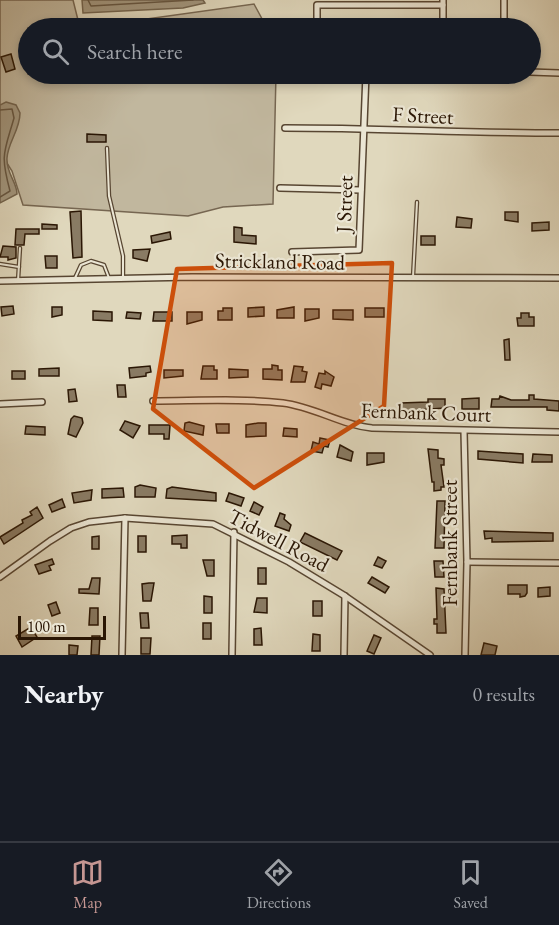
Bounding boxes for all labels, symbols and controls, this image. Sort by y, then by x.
search box [18,18,541,84]
icon: search [39,35,72,68]
text: Search here [87,37,182,66]
street label: F Street [392,100,455,130]
street label: J Street [329,174,359,235]
street label: Strickland Road [215,246,346,276]
street label: Fernbank Court [360,396,492,428]
street label: Fernbank Street [436,479,463,606]
street label: Tidwell Road [224,502,334,578]
scale bar [18,613,106,640]
text: 100 m [27,616,66,637]
text: Nearby [24,677,104,711]
text: 0 results [472,681,535,707]
tab: Map [71,856,104,913]
tab: Directions [247,856,311,913]
tab: Saved [453,856,488,913]

